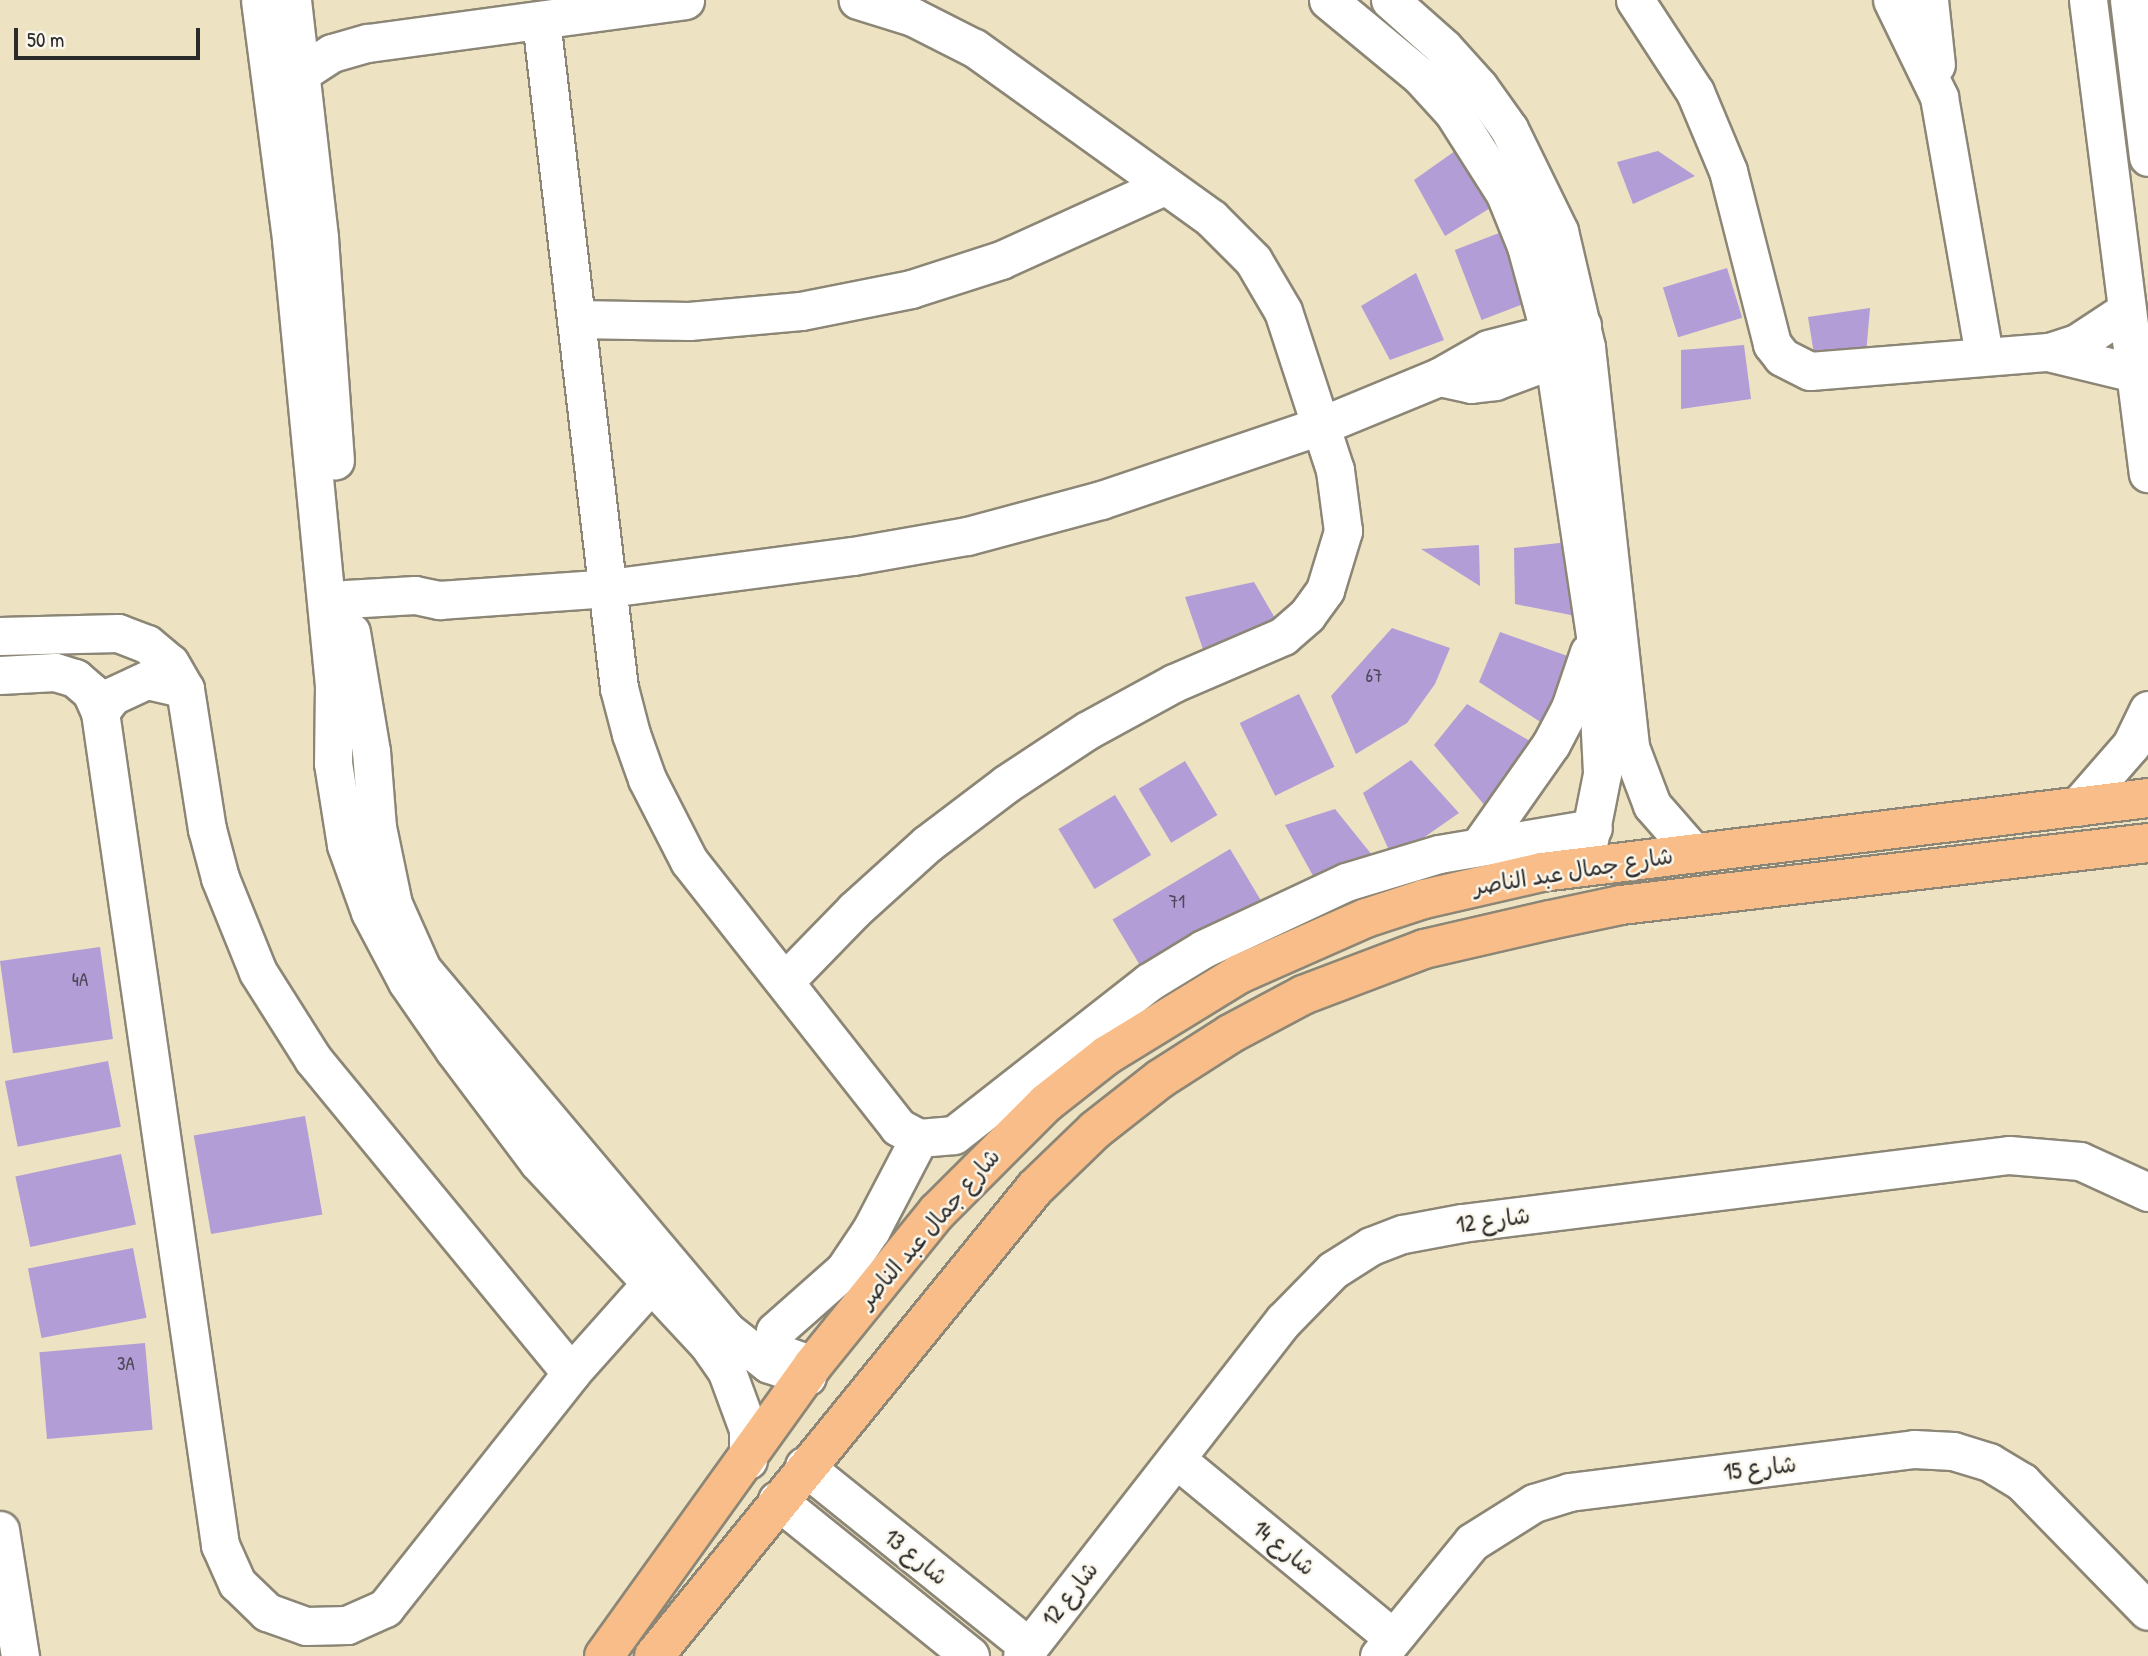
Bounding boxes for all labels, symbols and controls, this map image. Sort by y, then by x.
scale bar [18,14,203,58]
text: 50 m [27,25,64,54]
house number: 67 [1366,665,1382,687]
street label: شارع جمال عبد الناصر [1471,842,1675,900]
house number: 71 [1169,891,1185,913]
house number: 4A [72,969,88,991]
street label: شارع جمال عبد الناصر [852,1143,1006,1313]
street label: شارع 12 [1454,1201,1532,1239]
house number: 3A [117,1353,135,1375]
street label: شارع 15 [1722,1450,1798,1486]
street label: شارع 14 [1247,1515,1321,1581]
street label: شارع 13 [879,1523,953,1591]
street label: شارع 12 [1036,1556,1104,1632]

